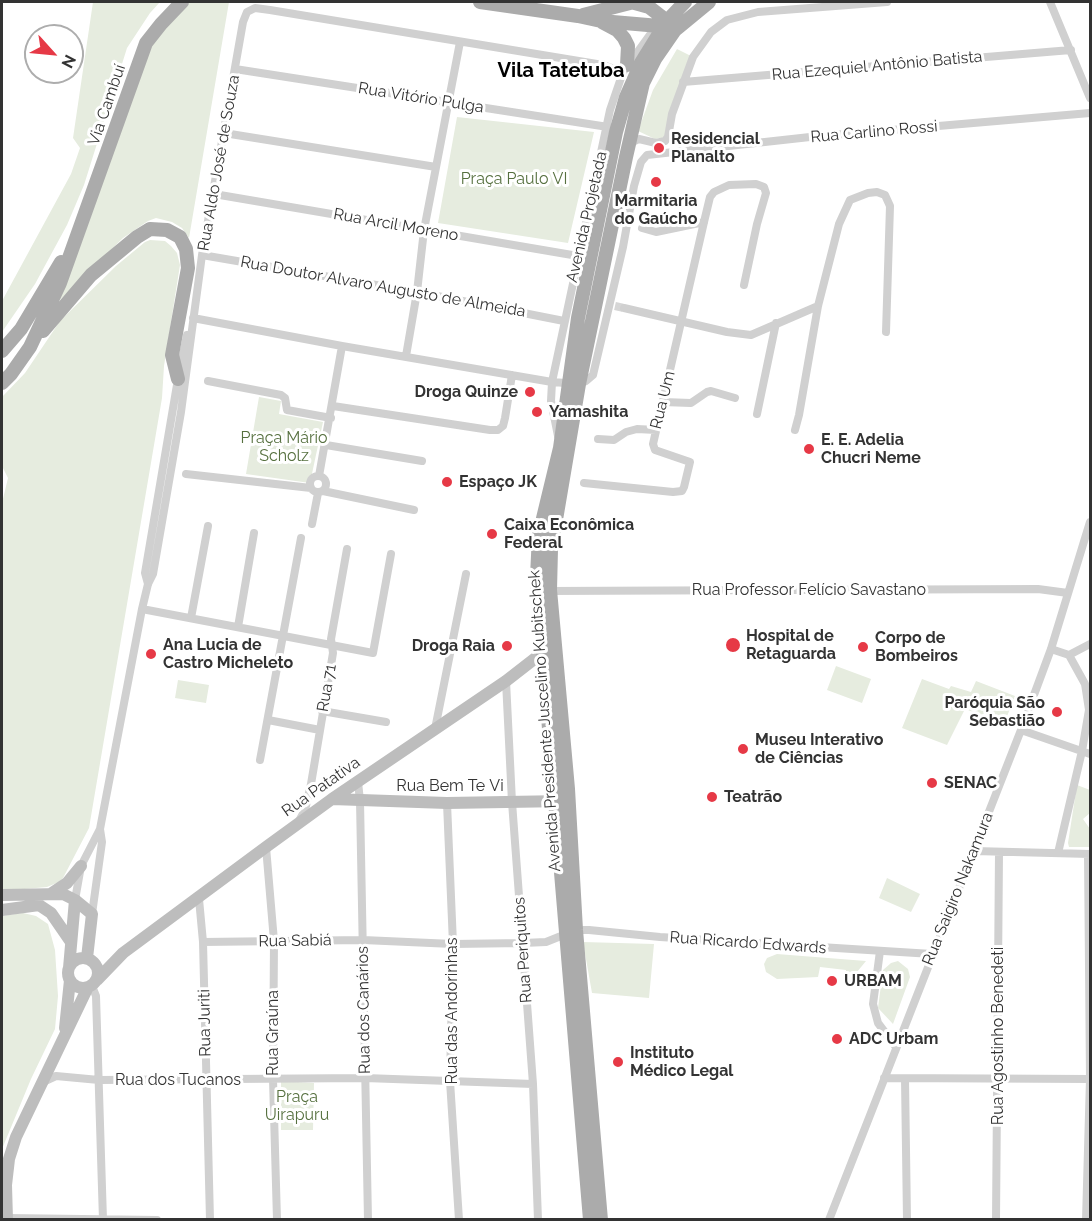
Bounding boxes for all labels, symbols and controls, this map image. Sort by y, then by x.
north arrow [24,24,84,84]
street label: Rua Ezequiel Antônio Batista [771,47,983,85]
text: N [57,52,80,71]
district label: Vila Tatetuba [498,59,624,83]
street label: Via Cambuí [84,62,130,148]
street label: Rua Aldo José de Souza [194,73,244,253]
street label: Rua Vitório Pulga [357,79,485,117]
street label: Rua Carlino Rossi [810,117,938,147]
place label: Residencial Planalto [671,129,760,167]
marker: Residencial Planalto [652,141,666,155]
street label: Avenida Projetada [563,150,611,284]
park label: Praça Paulo VI [461,169,567,189]
marker: Marmitaria do Gaúcho [649,175,663,189]
place label: Marmitaria do Gaúcho [615,191,697,229]
street label: Rua Arcil Moreno [332,205,460,245]
street label: Rua Doutor Alvaro Augusto de Almeida [239,252,527,322]
street label: Rua Um [647,369,679,431]
place label: Droga Quinze [415,382,518,402]
marker: Droga Quinze [523,385,537,399]
place label: Yamashita [549,402,628,422]
marker: Yamashita [530,405,544,419]
park label: Praça Mário Scholz [240,428,328,466]
place label: E. E. Adelia Chucri Neme [821,430,921,468]
marker: E. E. Adelia Chucri Neme [802,442,816,456]
place label: Espaço JK [459,472,537,492]
marker: Espaço JK [440,475,454,489]
place label: Caixa Econômica Federal [504,515,634,553]
marker: Caixa Econômica Federal [485,527,499,541]
street label: Avenida Presidente Juscelino Kubitschek [525,570,565,872]
street label: Rua Professor Felício Savastano [692,580,926,600]
place label: Hospital de Retaguarda [746,626,836,664]
place label: Corpo de Bombeiros [875,628,958,666]
place label: Ana Lucia de Castro Micheleto [163,635,293,673]
place label: Droga Raia [412,636,495,656]
marker: Hospital de Retaguarda [724,636,742,654]
marker: Droga Raia [500,639,514,653]
marker: Corpo de Bombeiros [856,640,870,654]
marker: Ana Lucia de Castro Micheleto [144,647,158,661]
street label: Rua 71 [313,663,341,713]
place label: Paróquia São Sebastião [944,693,1045,731]
marker: Paróquia São Sebastião [1050,705,1064,719]
place label: Museu Interativo de Ciências [755,730,883,768]
marker: Museu Interativo de Ciências [736,742,750,756]
street label: Rua Patativa [278,753,364,821]
place label: SENAC [944,773,997,793]
street label: Rua Bem Te Vi [396,776,504,796]
marker: SENAC [925,776,939,790]
place label: Teatrão [724,787,782,807]
marker: Teatrão [705,790,719,804]
street label: Rua Saigiro Nakamura [918,810,998,968]
street label: Rua Periquitos [510,896,536,1004]
street label: Rua Ricardo Edwards [669,928,827,958]
street label: Rua Sabiá [258,931,332,951]
street label: Rua das Andorinhas [442,938,462,1084]
street label: Rua dos Canários [353,946,375,1074]
street label: Rua Agostinho Benedeti [988,947,1008,1125]
place label: URBAM [844,971,902,991]
marker: URBAM [825,974,839,988]
street label: Rua Juriti [195,989,215,1057]
street label: Rua Graúna [263,990,283,1076]
place label: ADC Urbam [849,1029,938,1049]
marker: ADC Urbam [830,1032,844,1046]
place label: Instituto Médico Legal [630,1043,733,1081]
marker: Instituto Médico Legal [611,1055,625,1069]
street label: Rua dos Tucanos [115,1070,241,1090]
park label: Praça Uirapuru [265,1087,329,1125]

